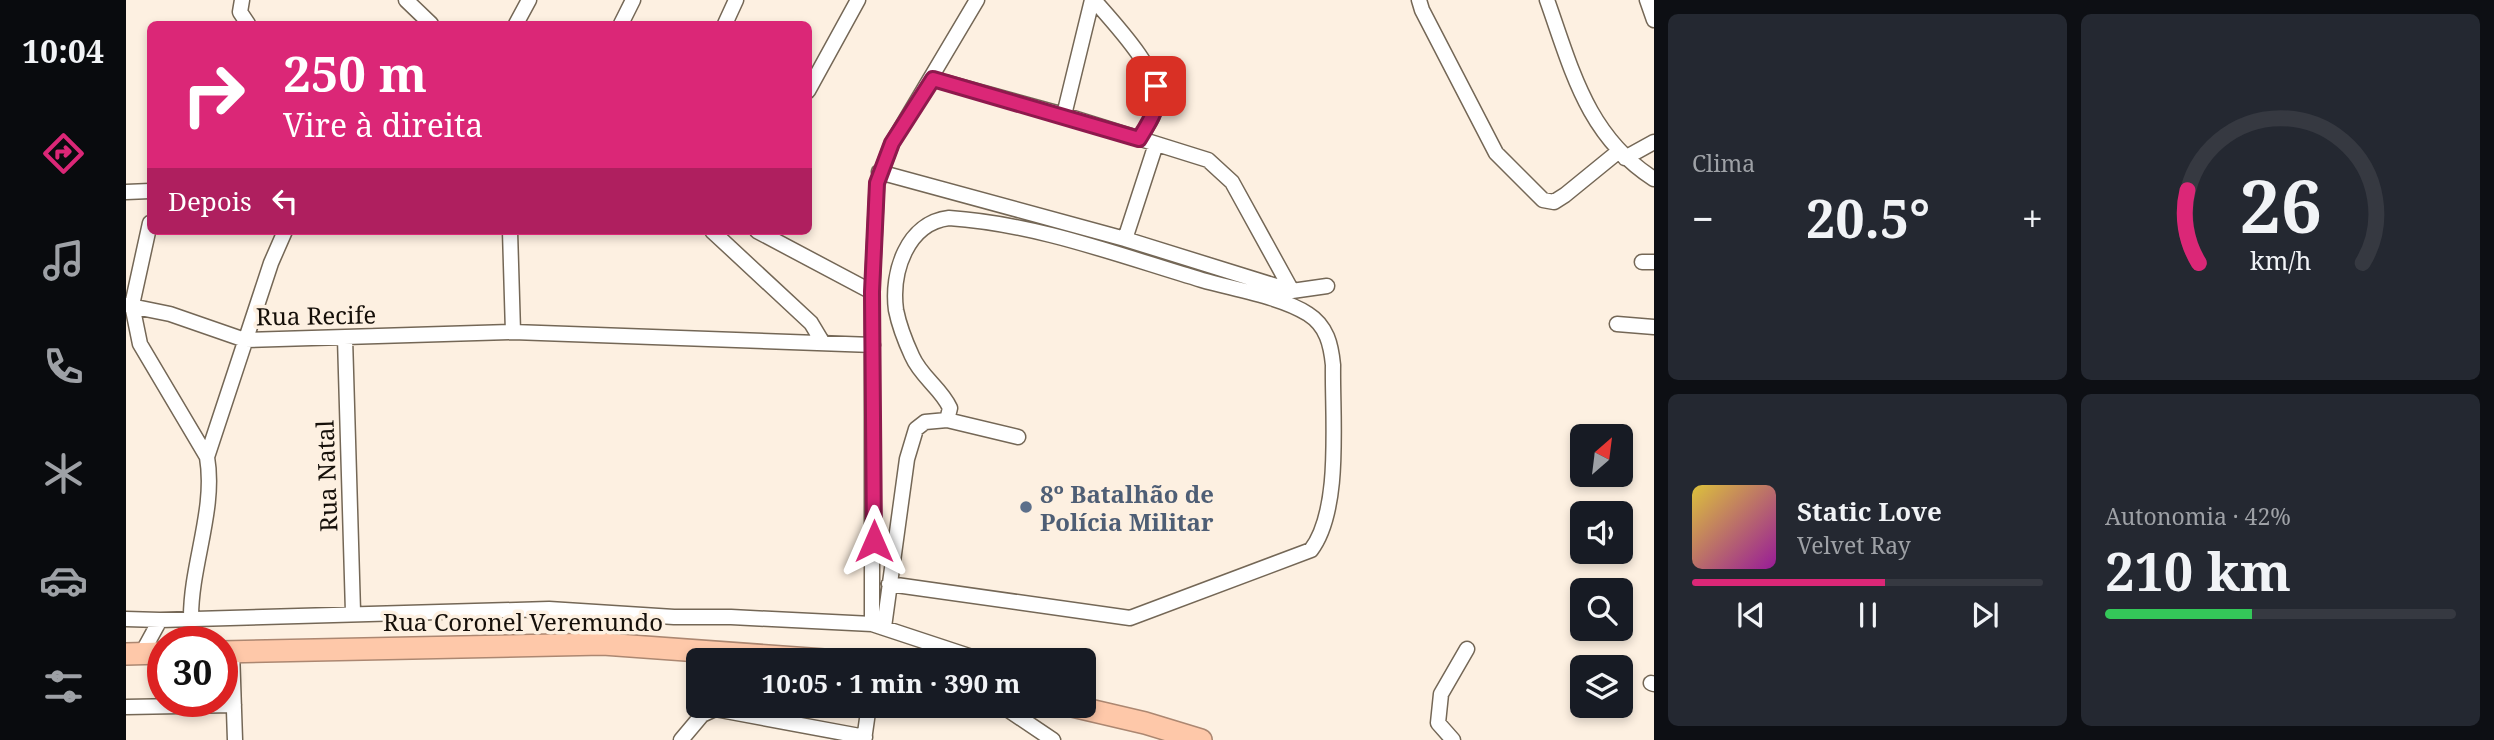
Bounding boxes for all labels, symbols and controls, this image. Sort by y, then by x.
text: 10:04 [22,29,104,72]
text: 250 m [283,40,427,106]
icon: right [168,49,259,140]
pin [1126,56,1186,116]
icon: arrive [1137,67,1175,105]
text: Vire à direita [283,103,483,146]
icon: directions [39,129,88,178]
text: Clima [1692,147,1755,179]
text: 26 [2239,155,2322,254]
icon: left [266,182,304,220]
text: 20.5° [1806,182,1930,253]
text: Depois [168,183,252,219]
text: − [1692,192,1714,244]
text: + [2022,192,2043,244]
icon: music [39,236,88,285]
text: km/h [2250,243,2311,277]
street label: Rua Recife [255,297,377,333]
icon: phone [39,342,88,391]
street label: Rua Natal [308,419,344,533]
north arrow [1570,424,1633,486]
map controls [1570,424,1633,718]
icon: climate [39,449,88,498]
place label: 8º Batalhão de Polícia Militar [1040,477,1214,538]
text: Static Love [1797,493,1942,529]
marker: 8º Batalhão de Polícia Militar [1018,499,1034,515]
text: Autonomia · 42% [2105,500,2291,532]
button: sound [1570,501,1633,564]
position arrow [837,504,911,578]
text: Velvet Ray [1797,529,1911,561]
text: 210 km [2105,535,2291,606]
icon: car [39,556,88,605]
button: search [1570,578,1633,641]
icon: previous [1732,596,1770,634]
icon: pause [1849,596,1887,634]
icon: next [1966,596,2004,634]
street label: Rua Coronel Veremundo [383,605,663,638]
speed limit sign: 30 [147,626,238,717]
button: layers [1570,655,1633,718]
icon: filters [39,662,88,711]
text: 10:05 · 1 min · 390 m [761,665,1021,701]

